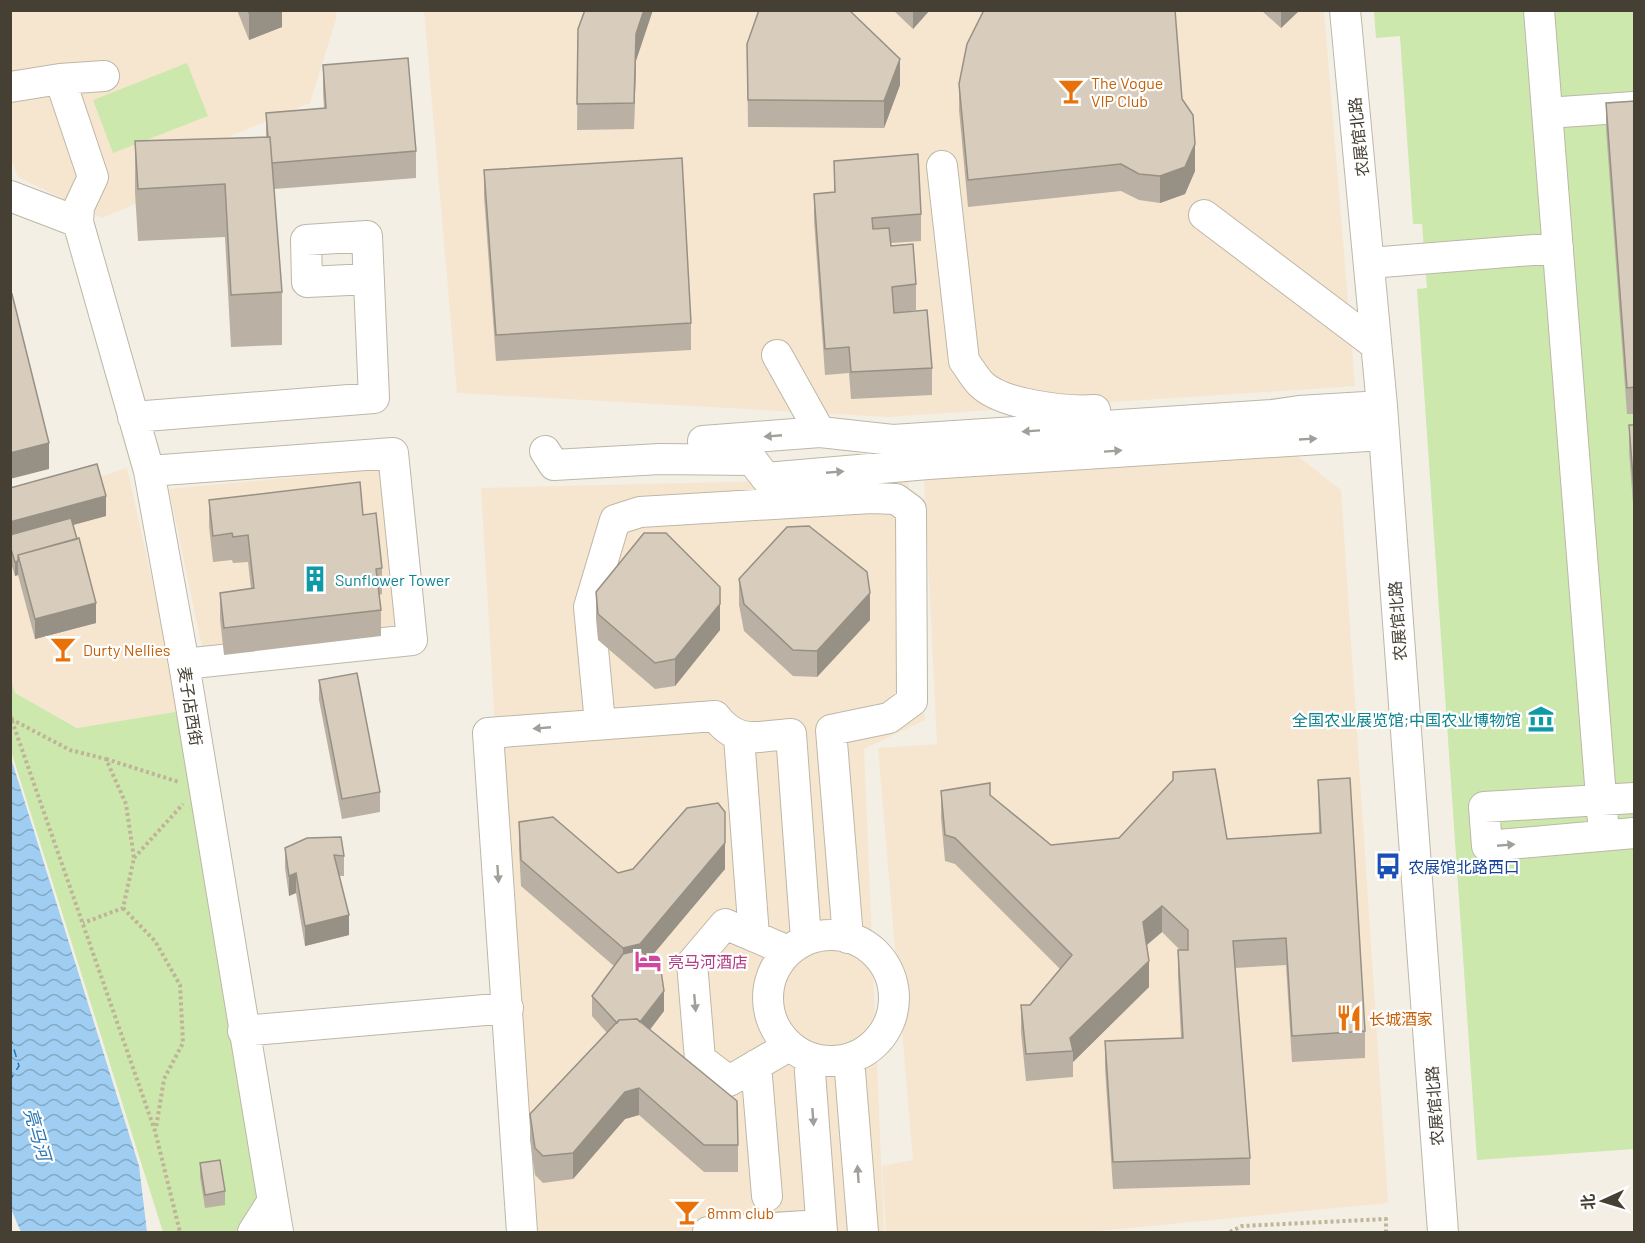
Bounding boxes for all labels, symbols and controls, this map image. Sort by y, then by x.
place label: The Vogue VIP Club [1091,73,1163,110]
bar icon: The Vogue VIP Club [1056,76,1086,106]
street label: 农展馆北路 [1344,96,1372,178]
one-way arrow [1021,426,1040,436]
one-way arrow [764,431,783,441]
one-way arrow [1299,434,1318,443]
one-way arrow [1104,447,1123,456]
one-way arrow [826,467,845,477]
building icon: Sunflower Tower [300,564,330,594]
place label: Sunflower Tower [335,570,450,589]
street label: 农展馆北路 [1385,580,1409,662]
bar icon: Durty Nellies [48,634,78,664]
place label: Durty Nellies [83,640,171,659]
street label: 麦子店西街 [175,665,207,747]
museum icon: 全国农业展览馆;中国农业博物馆 [1526,704,1556,734]
place label: 全国农业展览馆;中国农业博物馆 [1292,710,1521,729]
one-way arrow [532,724,551,733]
one-way arrow [1496,840,1515,850]
bus stop icon: 农展馆北路西口 [1373,851,1403,881]
place label: 农展馆北路西口 [1408,857,1520,876]
one-way arrow [494,865,503,884]
hotel icon: 亮马河酒店 [633,946,663,976]
place label: 亮马河酒店 [668,952,748,971]
one-way arrow [690,993,700,1012]
restaurant icon: 长城酒家 [1334,1003,1364,1033]
place label: 长城酒家 [1369,1009,1433,1028]
street label: 农展馆北路 [1422,1065,1446,1147]
water label: 亮马河 [20,1105,57,1166]
one-way arrow [809,1108,818,1127]
one-way arrow [853,1165,863,1184]
north arrow [1573,1171,1633,1231]
text: 北 [1578,1193,1598,1211]
bar icon: 8mm club [672,1197,702,1227]
place label: 8mm club [707,1203,774,1222]

